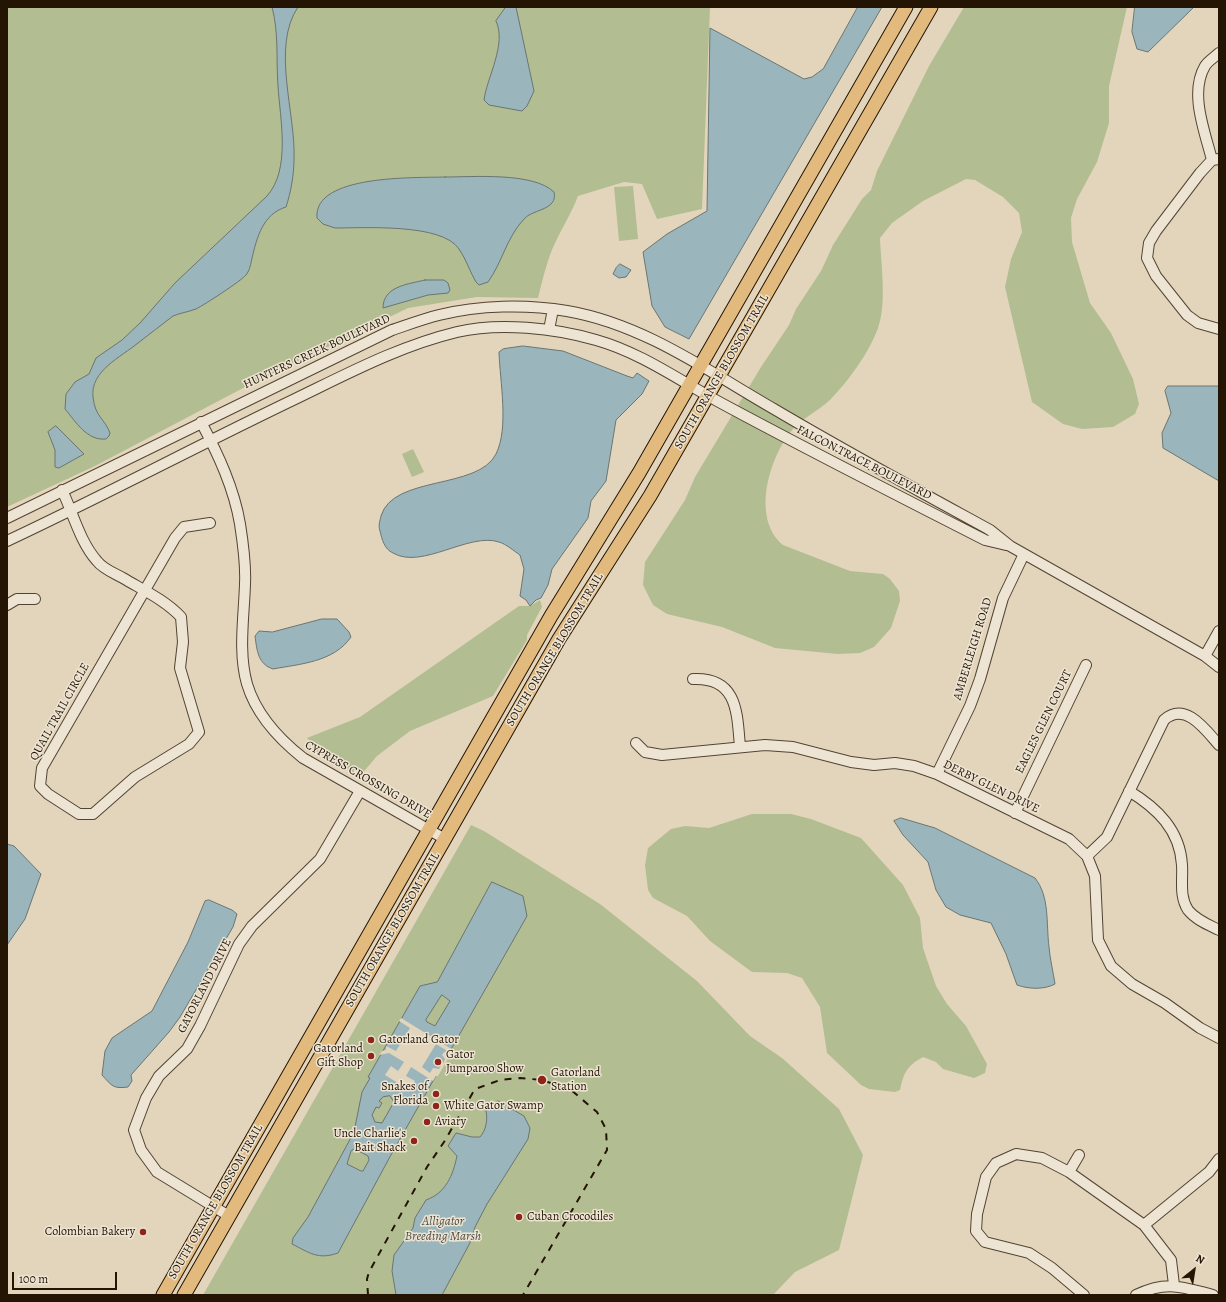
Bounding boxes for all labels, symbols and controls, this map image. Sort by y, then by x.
street label: SOUTH ORANGE BLOSSOM TRAIL [672,292,772,452]
street label: HUNTERS CREEK BOULEVARD [241,312,393,392]
street label: FALCON TRACE BOULEVARD [794,423,934,503]
street label: SOUTH ORANGE BLOSSOM TRAIL [504,571,606,729]
street label: AMBERLEIGH ROAD [951,596,995,702]
street label: QUAIL TRAIL CIRCLE [27,661,93,763]
street label: EAGLES GLEN COURT [1013,668,1075,776]
street label: CYPRESS CROSSING DRIVE [302,738,434,822]
street label: DERBY GLEN DRIVE [941,757,1041,817]
street label: SOUTH ORANGE BLOSSOM TRAIL [343,850,443,1010]
street label: GATORLAND DRIVE [175,936,235,1036]
place label: Gatorland Gator [379,1033,459,1047]
marker: Gatorland Gator [366,1035,376,1045]
place label: Gatorland Gift Shop [313,1042,363,1070]
place label: Gator Jumparoo Show [446,1048,524,1076]
marker: Gatorland Gift Shop [366,1051,376,1061]
marker: Gator Jumparoo Show [433,1057,443,1067]
place label: Gatorland Station [551,1066,601,1094]
marker: Gatorland Station [536,1074,548,1086]
place label: Snakes of Florida [381,1080,428,1108]
marker: Snakes of Florida [431,1089,441,1099]
place label: White Gator Swamp [444,1099,543,1113]
marker: White Gator Swamp [431,1101,441,1111]
place label: Aviary [435,1115,466,1129]
marker: Aviary [422,1117,432,1127]
street label: SOUTH ORANGE BLOSSOM TRAIL [166,1122,266,1282]
place label: Uncle Charlie's Bait Shack [334,1127,406,1155]
marker: Uncle Charlie's Bait Shack [409,1136,419,1146]
place label: Cuban Crocodiles [527,1210,613,1224]
marker: Cuban Crocodiles [514,1212,524,1222]
water label: Alligator Breeding Marsh [405,1214,481,1245]
place label: Colombian Bakery [45,1225,135,1239]
marker: Colombian Bakery [138,1227,148,1237]
north arrow [1174,1250,1214,1290]
text: N [1193,1251,1207,1268]
scale bar [14,1264,119,1290]
text: 100 m [19,1271,48,1287]

